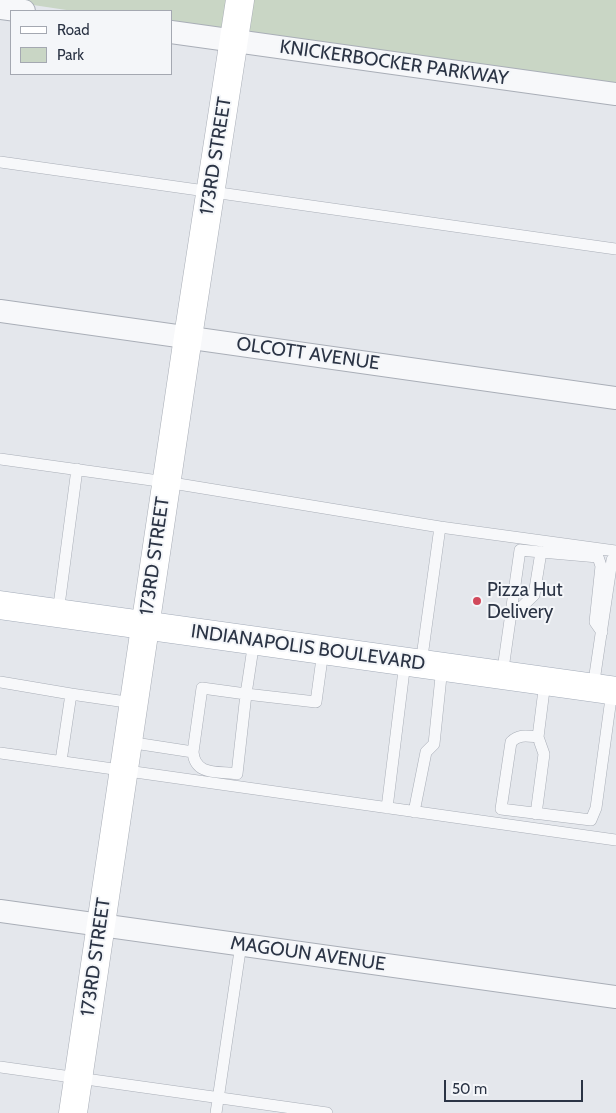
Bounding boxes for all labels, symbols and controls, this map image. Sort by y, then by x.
legend [10,10,172,75]
text: Road [57,21,90,39]
street label: KNICKERBOCKER PARKWAY [278,36,510,90]
text: Park [57,46,84,64]
street label: 173RD STREET [195,95,237,217]
street label: OLCOTT AVENUE [235,333,381,375]
street label: 173RD STREET [135,495,175,617]
place label: Pizza Hut Delivery [487,579,563,623]
marker: Pizza Hut Delivery [471,595,483,607]
street label: INDIANAPOLIS BOULEVARD [189,620,427,676]
street label: 173RD STREET [76,896,116,1018]
street label: MAGOUN AVENUE [229,932,387,976]
scale bar [446,1070,585,1102]
text: 50 m [452,1080,487,1098]

